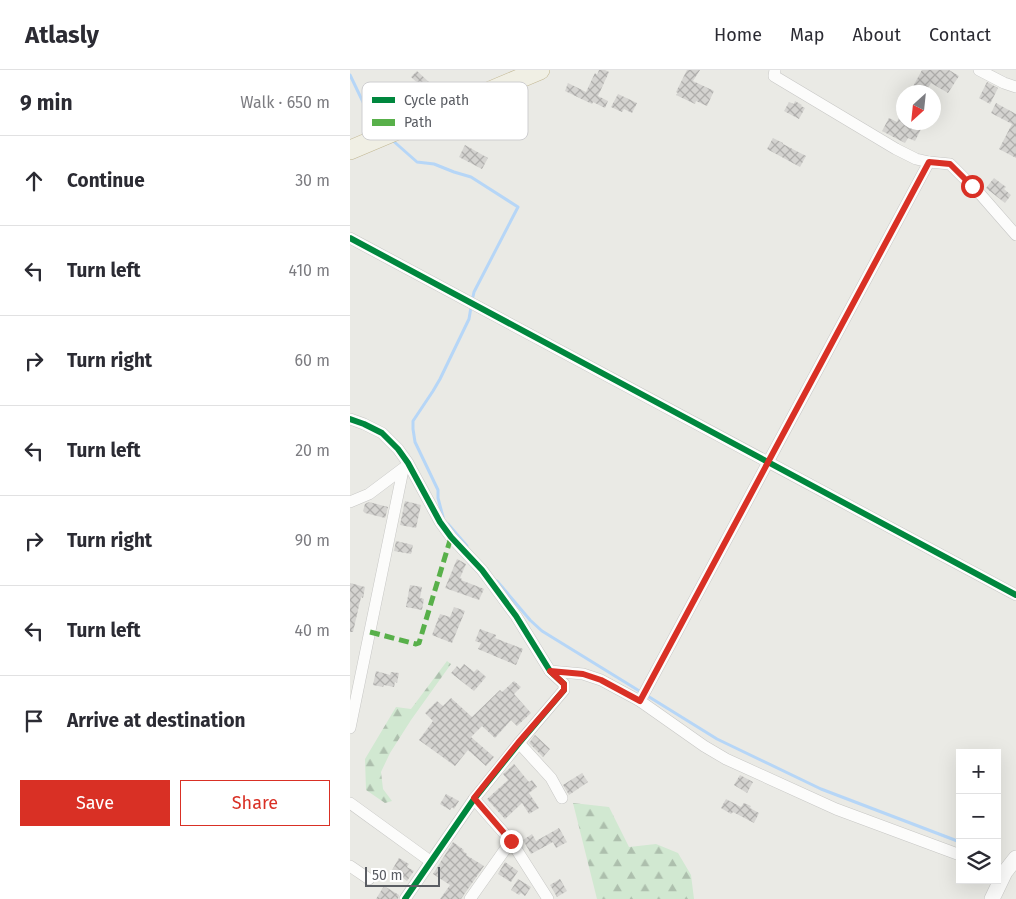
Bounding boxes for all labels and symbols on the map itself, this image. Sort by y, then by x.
legend [362,82,528,140]
north arrow [896,85,941,130]
text: Cycle path [404,92,469,109]
text: Path [404,114,432,131]
route start [961,175,984,198]
route end [500,830,523,853]
scale bar [365,864,440,887]

